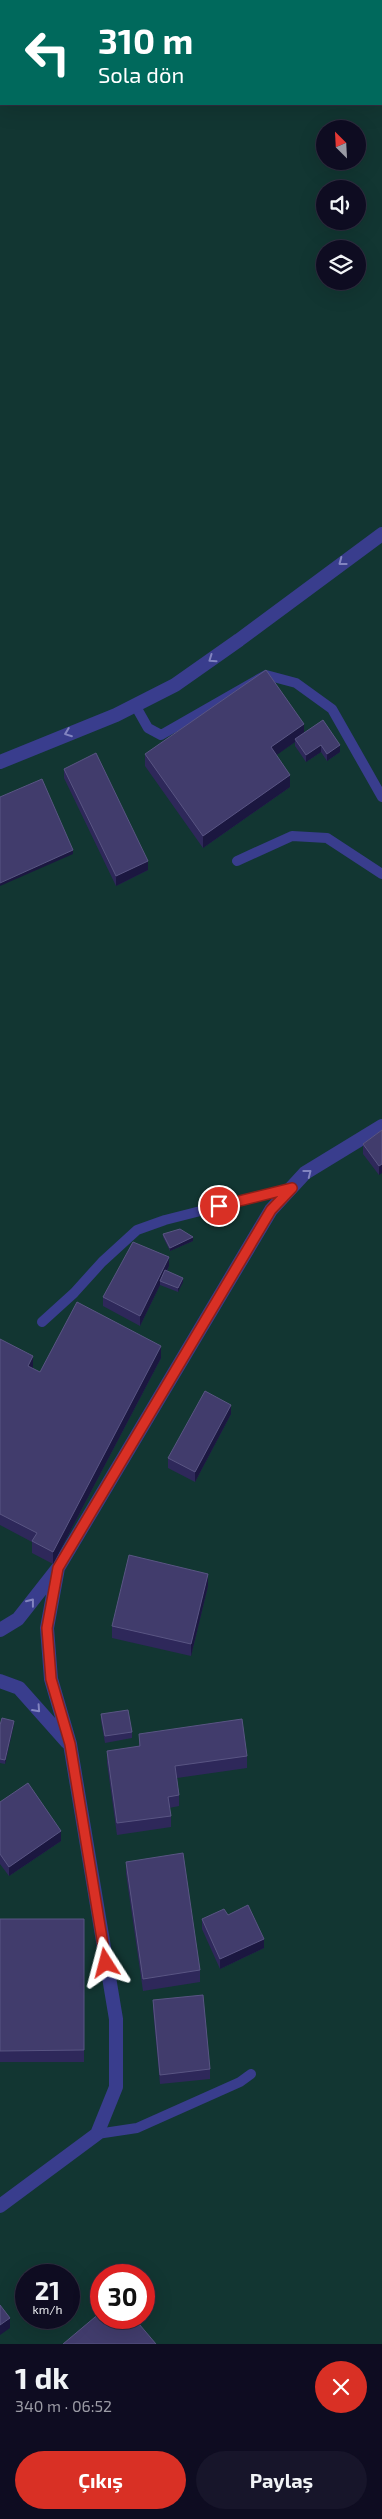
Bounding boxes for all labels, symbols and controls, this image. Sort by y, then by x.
text: 310 m [98,19,193,61]
icon: left [15,20,80,85]
text: Sola dön [98,61,184,87]
north arrow [316,120,366,170]
map controls [316,120,366,290]
button: sound [316,180,366,230]
button: layers [316,240,366,290]
one-way arrow [339,556,348,564]
one-way arrow [208,653,218,662]
one-way arrow [64,727,73,737]
one-way arrow [302,1170,312,1179]
pin [198,1185,240,1227]
icon: arrive [205,1192,233,1220]
one-way arrow [26,1598,35,1607]
one-way arrow [32,1703,41,1712]
position arrow [79,1936,131,1988]
speed limit sign: 30 [90,2264,155,2329]
text: 21 [35,2275,60,2305]
text: km/h [33,2302,62,2316]
text: 1 dk [15,2359,69,2395]
button: close [315,2361,367,2413]
text: 340 m · 06:52 [15,2396,112,2415]
button: Çıkış [15,2451,186,2509]
button: Paylaş [196,2451,367,2509]

